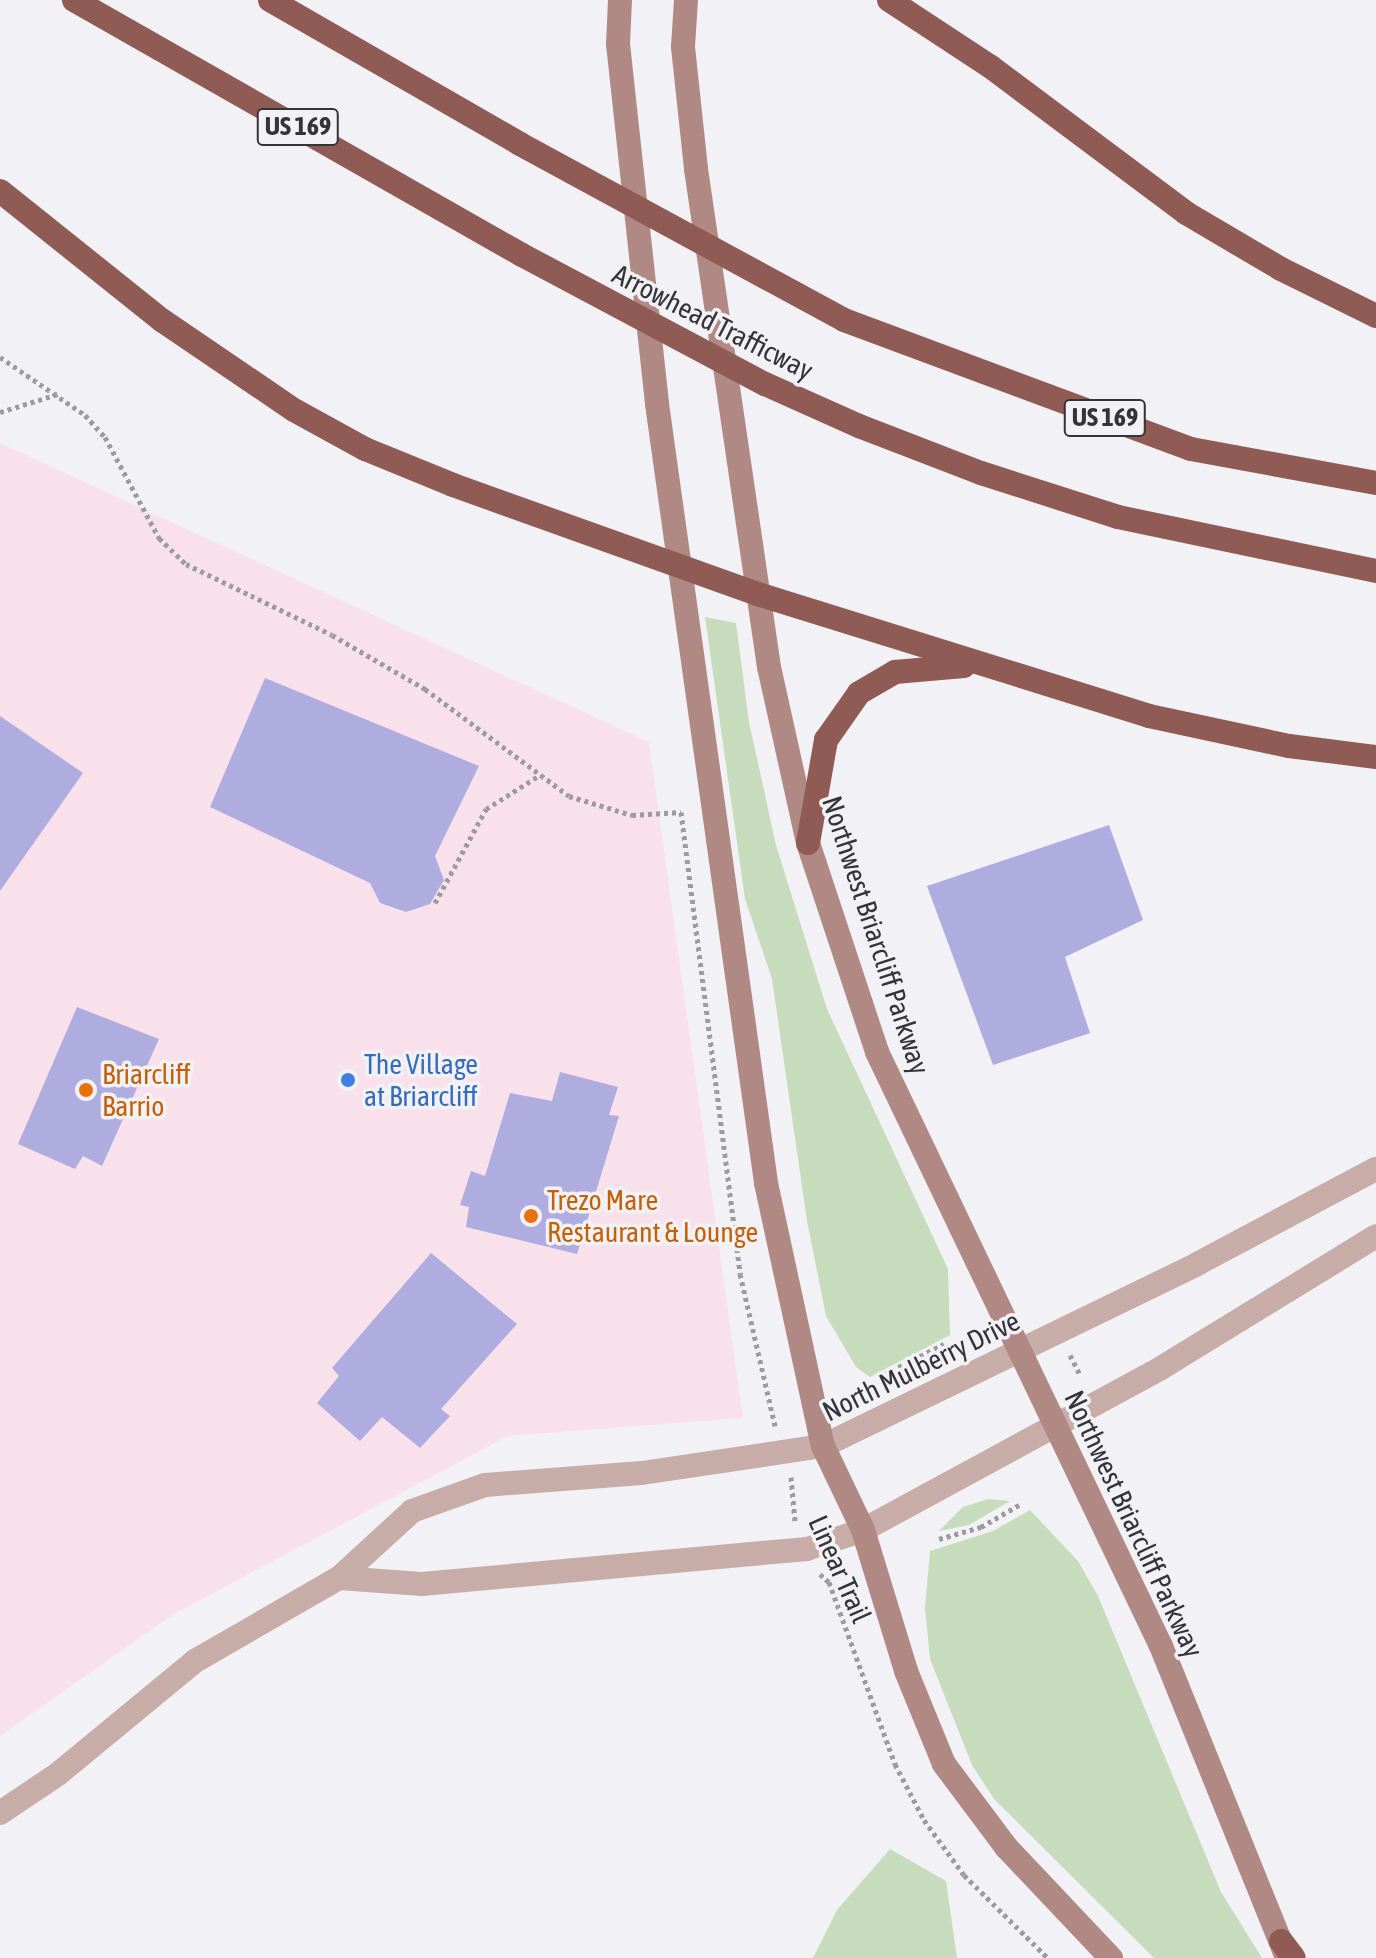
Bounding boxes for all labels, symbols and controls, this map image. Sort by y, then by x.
road number: US 169 [256,105,340,149]
street label: Arrowhead Trafficway [607,257,819,387]
road number: US 169 [1063,396,1147,440]
street label: Northwest Briarcliff Parkway [815,792,937,1078]
place label: The Village at Briarcliff [364,1047,478,1113]
place label: Briarcliff Barrio [102,1057,191,1123]
marker: The Village at Briarcliff [339,1071,357,1089]
marker: Briarcliff Barrio [77,1081,95,1099]
place label: Trezo Mare Restaurant & Lounge [547,1183,758,1249]
marker: Trezo Mare Restaurant & Lounge [522,1207,540,1225]
street label: North Mulberry Drive [817,1304,1025,1428]
street label: Northwest Briarcliff Parkway [1057,1385,1211,1663]
street label: Linear Trail [801,1510,879,1628]

